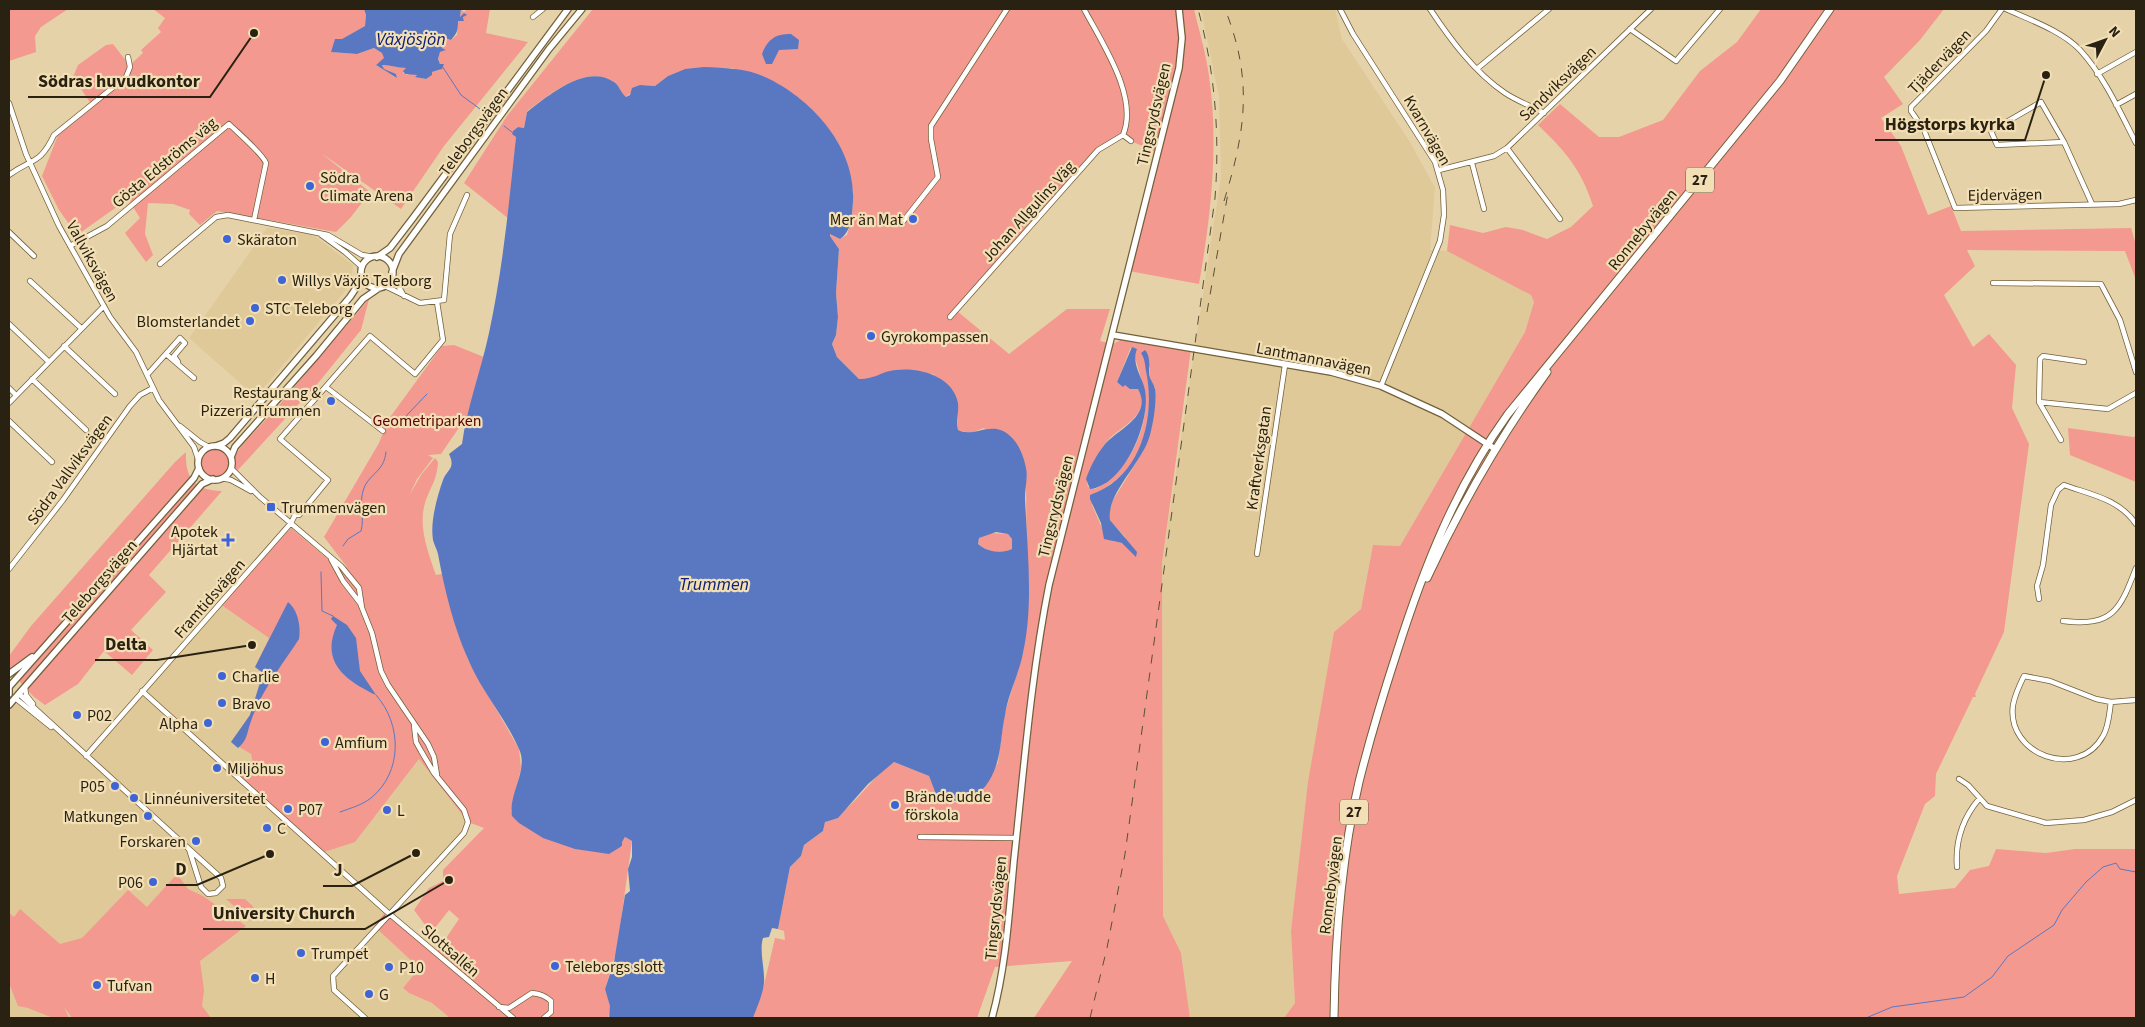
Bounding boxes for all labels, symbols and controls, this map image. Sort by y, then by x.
north arrow [2080,15,2130,65]
text: N [2103,22,2125,42]
street label: Tjädervägen [1903,24,1977,99]
water label: Växjösjön [376,27,446,52]
street label: Sandviksvägen [1514,41,1601,126]
street label: Tingsrydsvägen [1131,61,1176,168]
callout: Södras huvudkontor [28,64,210,97]
text: Södras huvudkontor [38,69,201,94]
street label: Teleborgsvägen [434,83,514,180]
street label: Kvarnvägen [1398,91,1456,170]
callout: Högstorps kyrka [1875,107,2025,140]
street label: Gösta Edströms väg [108,112,222,213]
text: Högstorps kyrka [1885,112,2015,137]
street label: Johan Allgulins Väg [977,156,1080,267]
place label: Södra Climate Arena [320,167,413,207]
road number: 27 [1686,168,1714,192]
marker: Södra Climate Arena [304,180,316,192]
street label: Ejdervägen [1967,183,2043,207]
street label: Ronnebyvägen [1603,184,1683,275]
place label: Mer än Mat [830,209,904,231]
marker: Mer än Mat [907,213,919,225]
street label: Vallviksvägen [61,217,124,306]
place label: Skäraton [237,229,297,251]
marker: Skäraton [221,233,233,245]
place label: Willys Växjö Teleborg [292,270,431,292]
marker: Willys Växjö Teleborg [276,274,288,286]
place label: STC Teleborg [265,298,352,320]
marker: STC Teleborg [249,302,261,314]
place label: Blomsterlandet [137,311,241,333]
marker: Blomsterlandet [244,315,256,327]
place label: Gyrokompassen [881,326,989,348]
marker: Gyrokompassen [865,330,877,342]
street label: Lantmannavägen [1254,337,1373,381]
place label: Restaurang & Pizzeria Trummen [201,382,321,422]
marker: Restaurang & Pizzeria Trummen [325,395,337,407]
street label: Kraftverksgatan [1241,405,1277,512]
street label: Södra Vallviksvägen [22,410,118,530]
park label: Geometriparken [372,410,482,432]
street label: Tingsrydsvägen [1033,453,1079,560]
place label: Trummenvägen [281,497,386,519]
marker: Trummenvägen [265,501,277,513]
place label: Apotek Hjärtat [171,521,219,561]
marker: Apotek Hjärtat [222,534,234,546]
street label: Teleborgsvägen [57,535,142,628]
street label: Framtidsvägen [169,554,250,643]
water label: Trummen [679,572,749,597]
callout: Delta [95,627,157,660]
text: Delta [105,632,147,657]
place label: Charlie [232,666,279,688]
marker: Charlie [216,670,228,682]
place label: Bravo [232,693,271,715]
marker: Bravo [216,697,228,709]
place label: P02 [87,705,112,727]
marker: P02 [71,709,83,721]
place label: Alpha [160,713,198,735]
marker: Alpha [202,717,214,729]
place label: Amfium [335,732,388,754]
marker: Amfium [319,736,331,748]
place label: Miljöhus [227,758,284,780]
marker: Miljöhus [211,762,223,774]
place label: P05 [80,776,105,798]
marker: P05 [109,780,121,792]
place label: Brände udde förskola [905,786,991,826]
place label: Linnéuniversitetet [144,788,266,810]
marker: Linnéuniversitetet [128,792,140,804]
place label: P07 [298,799,323,821]
marker: Brände udde förskola [889,799,901,811]
place label: L [397,800,405,822]
road number: 27 [1340,800,1368,824]
marker: P07 [282,803,294,815]
marker: L [381,804,393,816]
place label: Matkungen [63,806,138,828]
marker: Matkungen [142,810,154,822]
place label: C [277,818,286,840]
marker: C [261,822,273,834]
place label: Forskaren [120,831,186,853]
marker: Forskaren [190,835,202,847]
street label: Ronnebyvägen [1314,835,1348,936]
callout: D [166,852,197,885]
callout: J [323,853,352,886]
street label: Tingsrydsvägen [980,855,1012,961]
text: D [175,857,187,882]
text: J [333,858,343,883]
place label: P06 [118,872,143,894]
marker: P06 [147,876,159,888]
callout: University Church [203,896,365,929]
text: University Church [213,901,355,926]
street label: Slottsallén [416,919,484,982]
place label: Trumpet [311,943,369,965]
marker: Trumpet [295,947,307,959]
place label: Teleborgs slott [565,956,664,978]
place label: P10 [399,957,424,979]
marker: Teleborgs slott [549,960,561,972]
marker: P10 [383,961,395,973]
place label: H [265,968,275,990]
marker: H [249,972,261,984]
place label: Tufvan [107,975,152,997]
marker: Tufvan [91,979,103,991]
place label: G [379,984,389,1006]
marker: G [363,988,375,1000]

